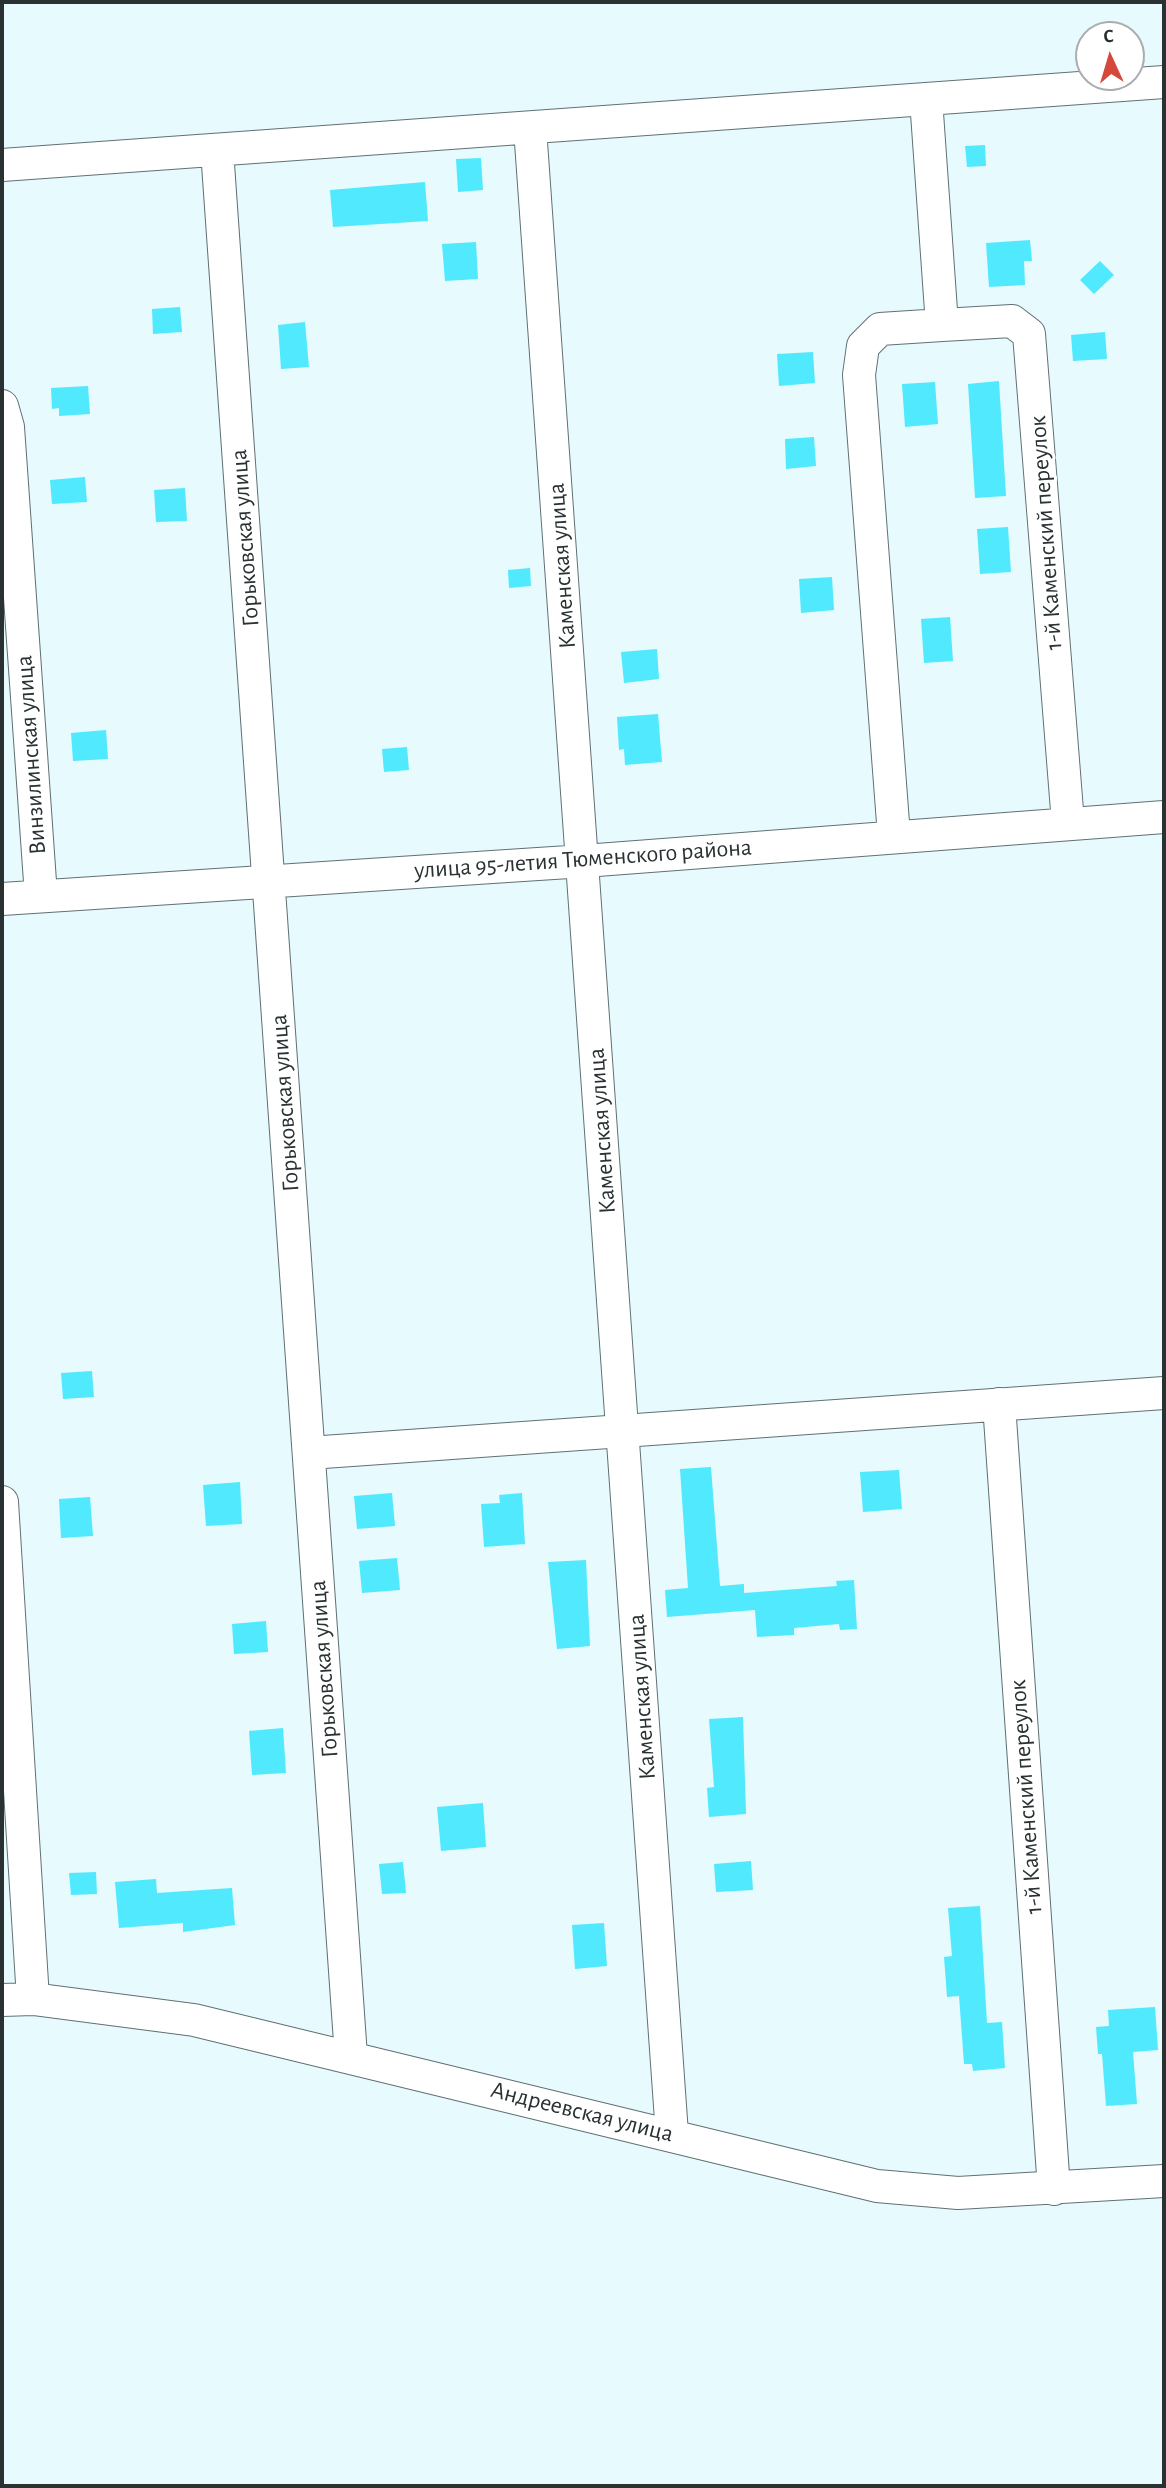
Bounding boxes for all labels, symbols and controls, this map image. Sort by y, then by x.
north arrow [1075,21,1145,91]
text: С [1103,27,1115,46]
street label: 1-й Каменский переулок [1023,415,1069,651]
street label: Горьковская улица [224,448,266,628]
street label: Каменская улица [542,482,582,650]
street label: Винзилинская улица [10,654,52,856]
street label: улица 95-летия Тюменского района [413,833,753,885]
street label: Горьковская улица [264,1013,306,1193]
street label: Каменская улица [582,1047,622,1215]
street label: Горьковская улица [303,1579,345,1759]
street label: Каменская улица [622,1613,662,1781]
street label: 1-й Каменский переулок [1003,1679,1049,1915]
street label: Андреевская улица [488,2075,676,2149]

